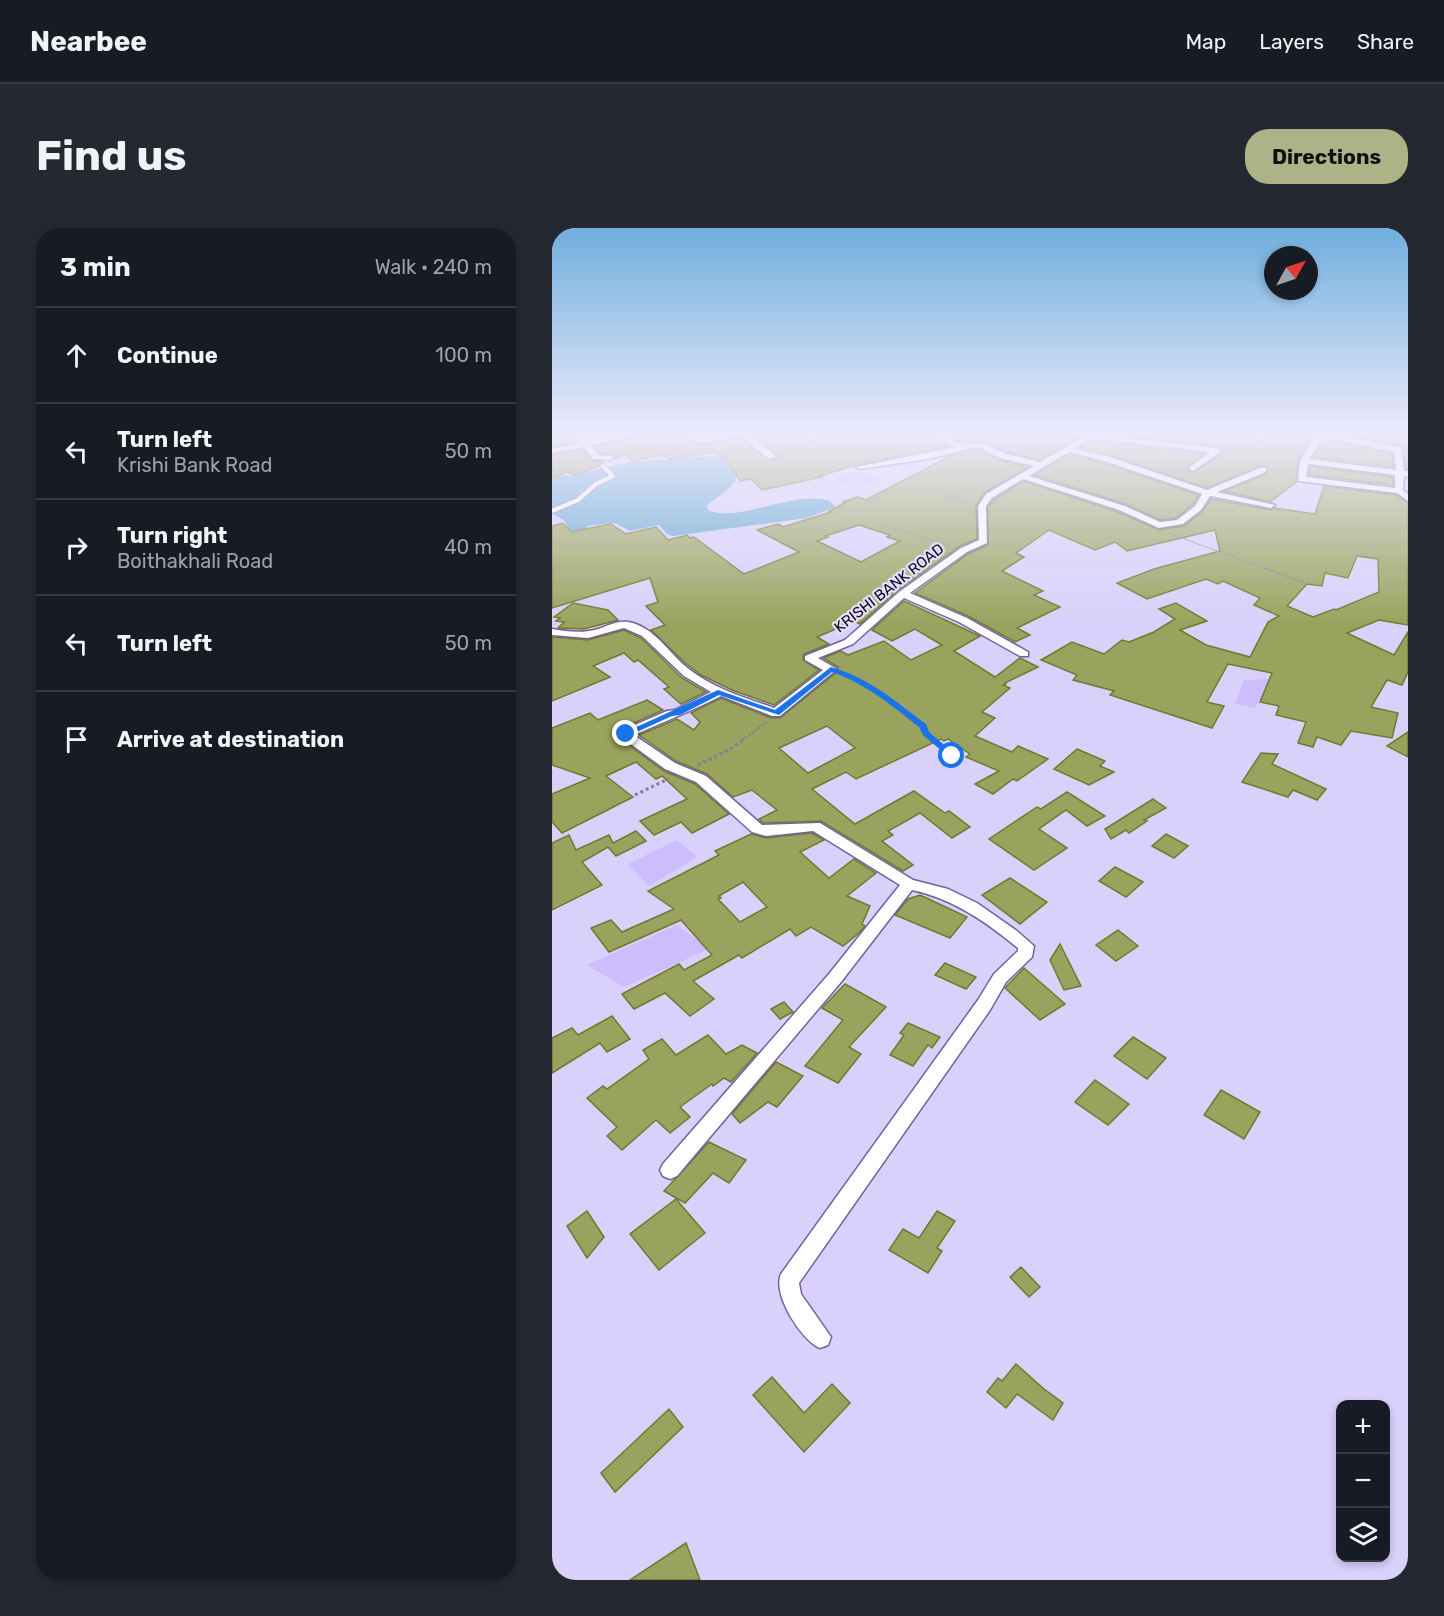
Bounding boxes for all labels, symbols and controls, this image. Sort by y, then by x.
text: Nearbee [30,25,147,58]
text: Map [1185,29,1226,54]
text: Layers [1259,29,1324,54]
text: Share [1357,29,1414,54]
button: Directions [1245,129,1408,184]
text: Find us [36,131,187,181]
north arrow [1264,246,1318,300]
text: 3 min [60,252,131,283]
text: Walk · 240 m [375,255,492,279]
icon: ahead [60,339,93,372]
text: Continue [117,342,218,369]
text: 100 m [435,343,492,367]
text: Turn left [117,426,212,453]
icon: left [60,435,93,468]
text: 50 m [445,439,492,463]
text: Krishi Bank Road [117,453,273,477]
text: Turn right [117,522,227,549]
icon: right [60,531,93,564]
text: 40 m [444,535,492,559]
street label: KRISHI BANK ROAD [831,540,947,636]
text: Boithakhali Road [117,549,273,573]
icon: left [60,627,93,660]
text: Turn left [117,630,212,657]
text: 50 m [445,631,492,655]
route end [612,720,638,746]
icon: arrive [60,723,93,756]
text: Arrive at destination [117,726,344,753]
route start [938,742,964,768]
map controls [1336,1400,1390,1562]
button: + [1336,1400,1390,1454]
button: − [1336,1454,1390,1508]
button: layers [1336,1508,1390,1562]

